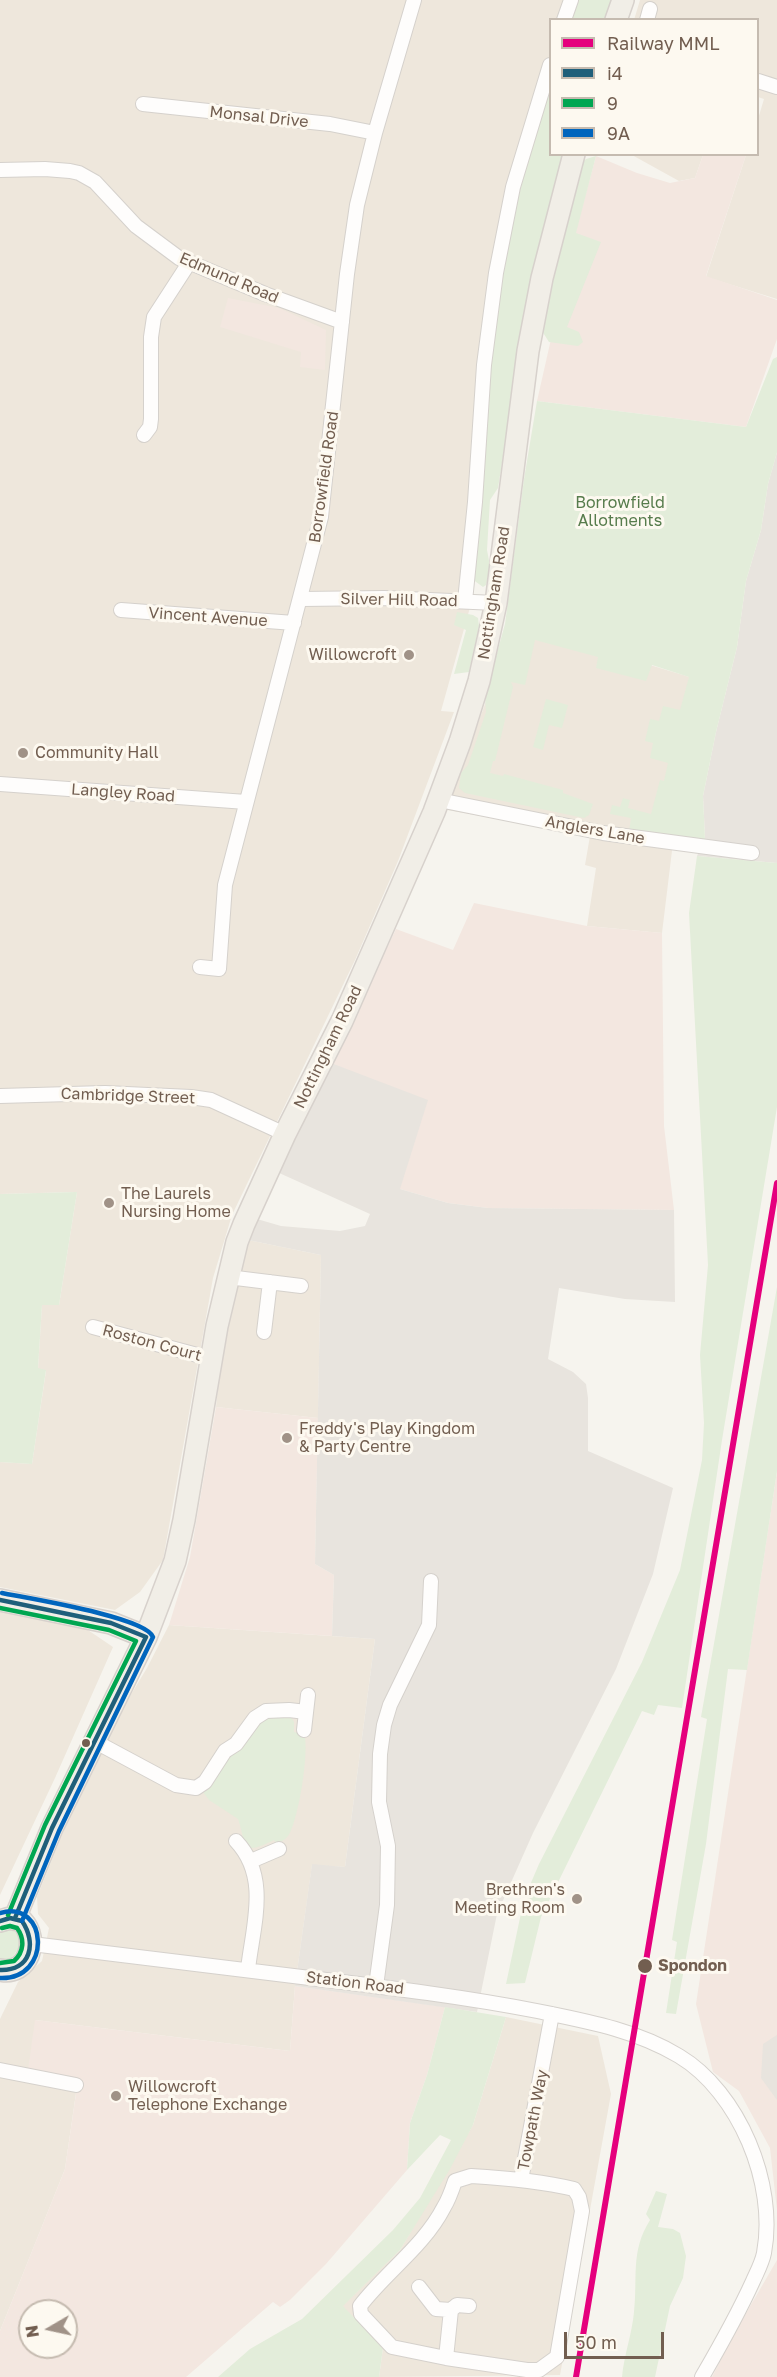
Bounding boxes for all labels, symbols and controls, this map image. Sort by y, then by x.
legend [549,18,759,156]
text: Railway MML [607,32,719,54]
text: i4 [607,62,623,84]
text: 9 [607,92,618,114]
street label: Monsal Drive [209,102,309,132]
text: 9A [607,122,630,144]
street label: Edmund Road [176,248,282,308]
street label: Borrowfield Road [305,410,343,544]
park label: Borrowfield Allotments [575,493,665,531]
street label: Nottingham Road [474,525,514,661]
street label: Silver Hill Road [340,589,458,611]
street label: Vincent Avenue [148,603,268,631]
place label: Willowcroft [308,645,397,665]
marker: Willowcroft [402,648,416,662]
place label: Community Hall [35,743,159,763]
marker: Community Hall [16,746,30,760]
street label: Langley Road [70,780,176,806]
street label: Anglers Lane [544,812,646,848]
street label: Nottingham Road [290,982,366,1112]
street label: Cambridge Street [60,1084,196,1108]
place label: The Laurels Nursing Home [121,1184,231,1222]
marker: The Laurels Nursing Home [102,1196,116,1210]
street label: Roston Court [100,1321,204,1365]
place label: Freddy's Play Kingdom & Party Centre [299,1419,475,1457]
marker: Freddy's Play Kingdom & Party Centre [280,1431,294,1445]
unlabelled marker [80,1737,92,1749]
place label: Brethren's Meeting Room [454,1880,565,1918]
marker: Brethren's Meeting Room [570,1892,584,1906]
place label: Spondon [658,1956,727,1976]
marker: Spondon [636,1957,654,1975]
street label: Station Road [305,1967,405,1999]
street label: Towpath Way [514,2068,552,2172]
place label: Willowcroft Telephone Exchange [128,2077,287,2115]
marker: Willowcroft Telephone Exchange [109,2089,123,2103]
north arrow [18,2299,78,2359]
scale bar [567,2320,668,2358]
text: N [21,2324,43,2339]
text: 50 m [575,2331,617,2353]

